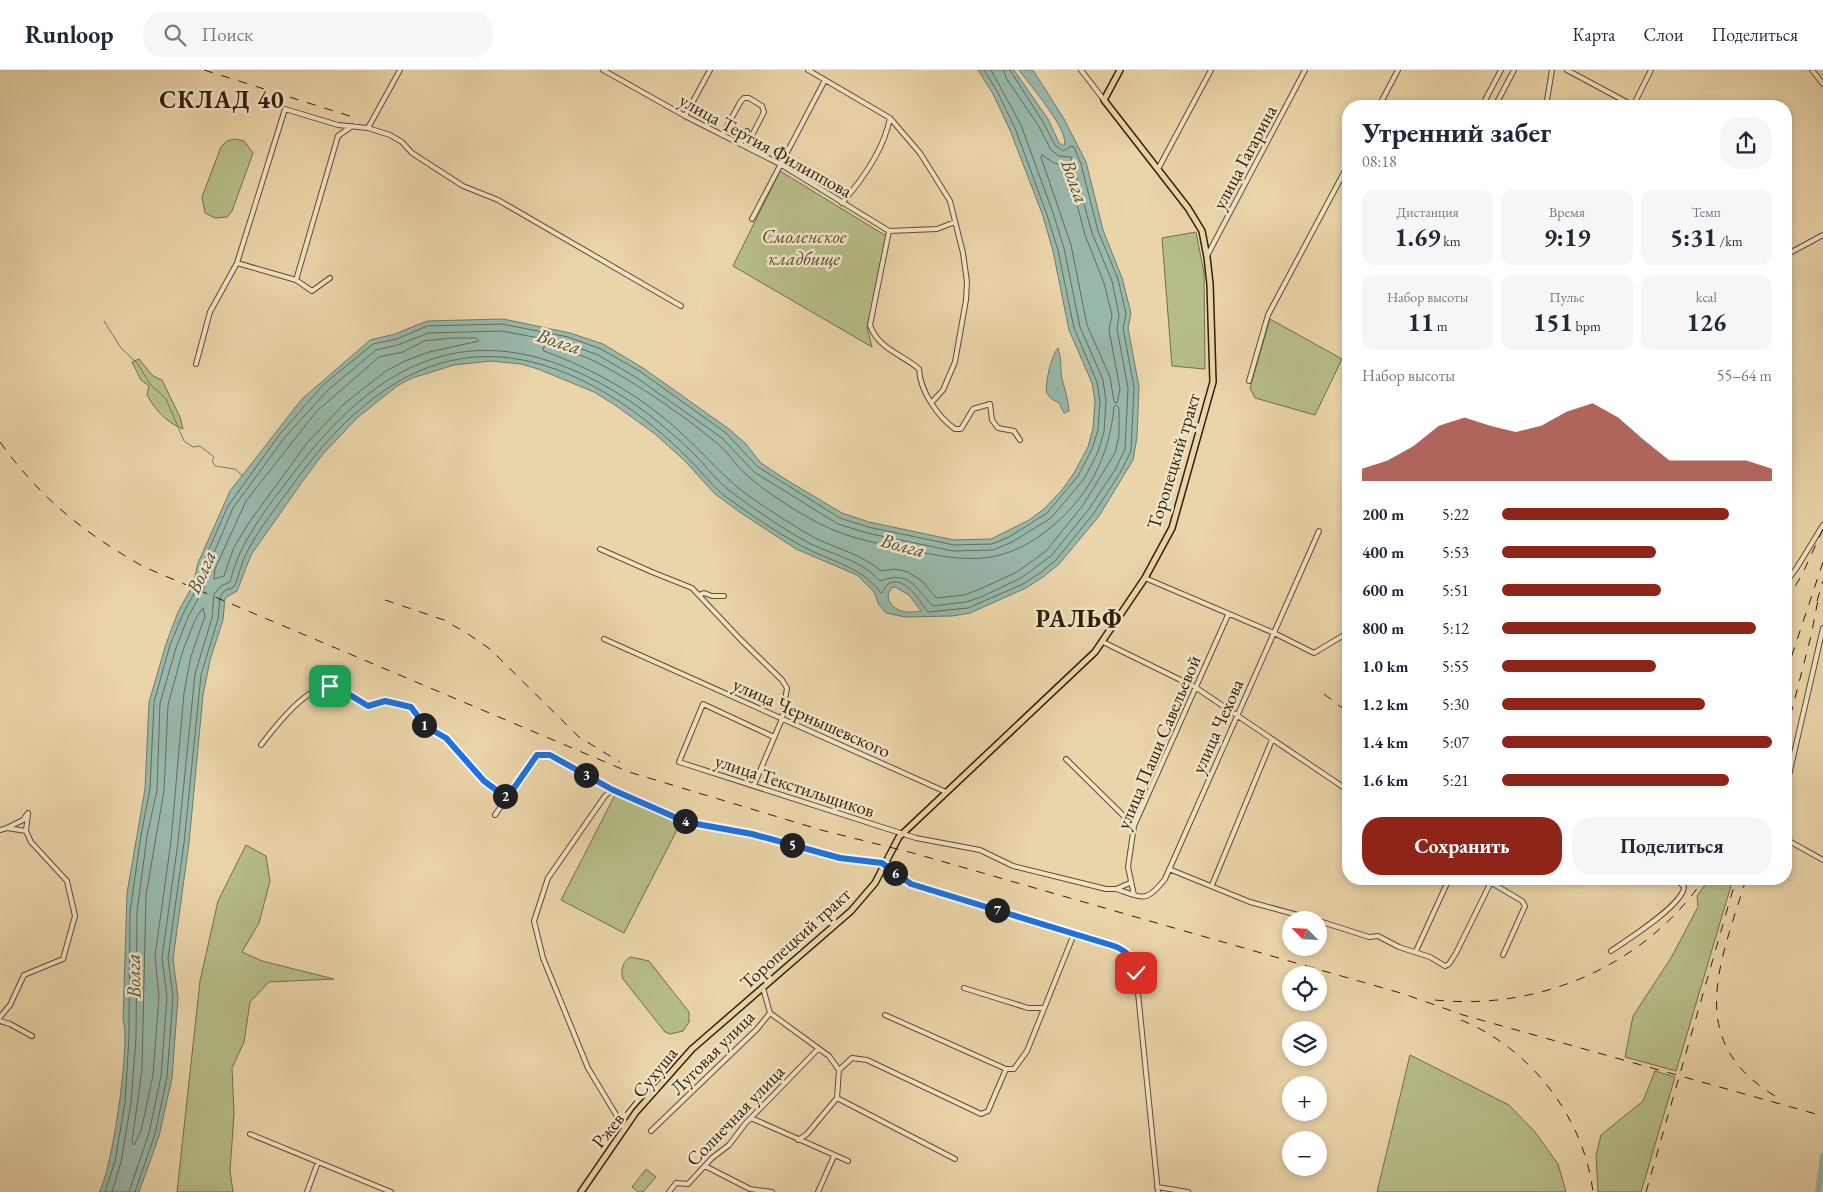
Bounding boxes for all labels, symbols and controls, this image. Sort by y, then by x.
search box [143,12,493,57]
text: Runloop [25,19,113,50]
icon: search [161,21,189,49]
text: Поиск [201,22,253,47]
text: Карта [1573,23,1616,46]
text: Слои [1644,23,1683,46]
text: Поделиться [1711,23,1798,46]
district label: СКЛАД 40 [159,84,285,115]
street label: улица Тертия Филиппова [675,87,857,204]
street label: улица Гагарина [1206,100,1283,214]
text: Утренний забег [1362,114,1551,150]
button: share [1720,117,1772,169]
text: 08:18 [1362,151,1397,172]
water label: Волга [1055,155,1095,206]
text: Дистанция [1396,203,1459,221]
text: Время [1549,203,1585,221]
text: Темп [1692,203,1721,221]
text: 1.69 [1395,221,1440,253]
text: 9:19 [1544,221,1590,253]
text: 5:31 [1670,221,1717,253]
park label: Смоленское кладбище [762,224,847,271]
text: km [1440,232,1461,250]
text: /km [1717,232,1743,250]
text: Набор высоты [1387,288,1468,306]
text: Пульс [1549,288,1585,306]
text: kcal [1696,288,1717,306]
text: 11 [1408,306,1434,338]
text: 151 [1533,306,1573,338]
text: 126 [1686,306,1726,338]
text: m [1434,317,1448,335]
text: bpm [1573,317,1601,335]
water label: Волга [533,321,584,360]
text: Набор высоты [1362,365,1455,386]
text: 55–64 m [1717,365,1772,386]
street label: Торопецкий тракт [1141,390,1206,532]
text: 200 m [1362,504,1404,525]
text: 5:22 [1442,504,1469,525]
water label: Волга [877,526,928,563]
text: 400 m [1362,542,1404,563]
text: 5:53 [1442,542,1469,563]
water label: Волга [180,546,222,599]
text: 600 m [1362,580,1404,601]
text: 5:51 [1442,580,1469,601]
district label: РАЛЬФ [1036,603,1122,634]
text: 800 m [1362,618,1404,639]
text: 5:12 [1442,618,1469,639]
street label: улица Паши Савельевой [1110,651,1206,833]
text: 1.0 km [1362,656,1408,677]
text: 5:55 [1442,656,1469,677]
pin [309,665,351,707]
street label: улица Чернышевского [729,671,895,763]
icon: arrive [316,672,344,700]
street label: улица Чехова [1186,675,1250,777]
text: 1.2 km [1362,694,1408,715]
text: 5:30 [1442,694,1469,715]
pin: 1 [412,712,436,738]
text: 1 [421,716,428,734]
text: 1.4 km [1362,732,1408,753]
text: 5:07 [1442,732,1469,753]
street label: улица Текстильщиков [712,748,878,823]
pin: 3 [574,762,598,788]
text: 3 [583,766,590,784]
text: 1.6 km [1362,770,1408,791]
text: 5:21 [1442,770,1469,791]
pin: 2 [492,784,518,808]
text: 2 [502,787,509,805]
pin: 4 [672,808,698,834]
text: 4 [682,812,689,830]
button: Сохранить [1362,817,1562,875]
button: Поделиться [1572,817,1772,875]
pin: 5 [780,832,804,858]
text: 5 [789,836,796,854]
pin: 6 [882,860,908,886]
text: 6 [892,864,899,882]
street label: Торопецкий тракт [735,882,856,995]
pin: 7 [984,898,1010,922]
text: 7 [994,901,1001,919]
north arrow [1282,911,1328,956]
map controls [1282,911,1327,1176]
pin [1115,952,1157,994]
water label: Волга [120,953,146,1000]
icon: check [1122,959,1150,987]
button: locate [1282,966,1327,1011]
street label: Луговая улица [665,1004,760,1100]
button: layers [1282,1021,1327,1066]
street label: Ржев — Сухуша [586,1041,683,1153]
street label: Солнечная улица [681,1059,790,1171]
button: + [1282,1076,1327,1121]
button: − [1282,1131,1327,1176]

